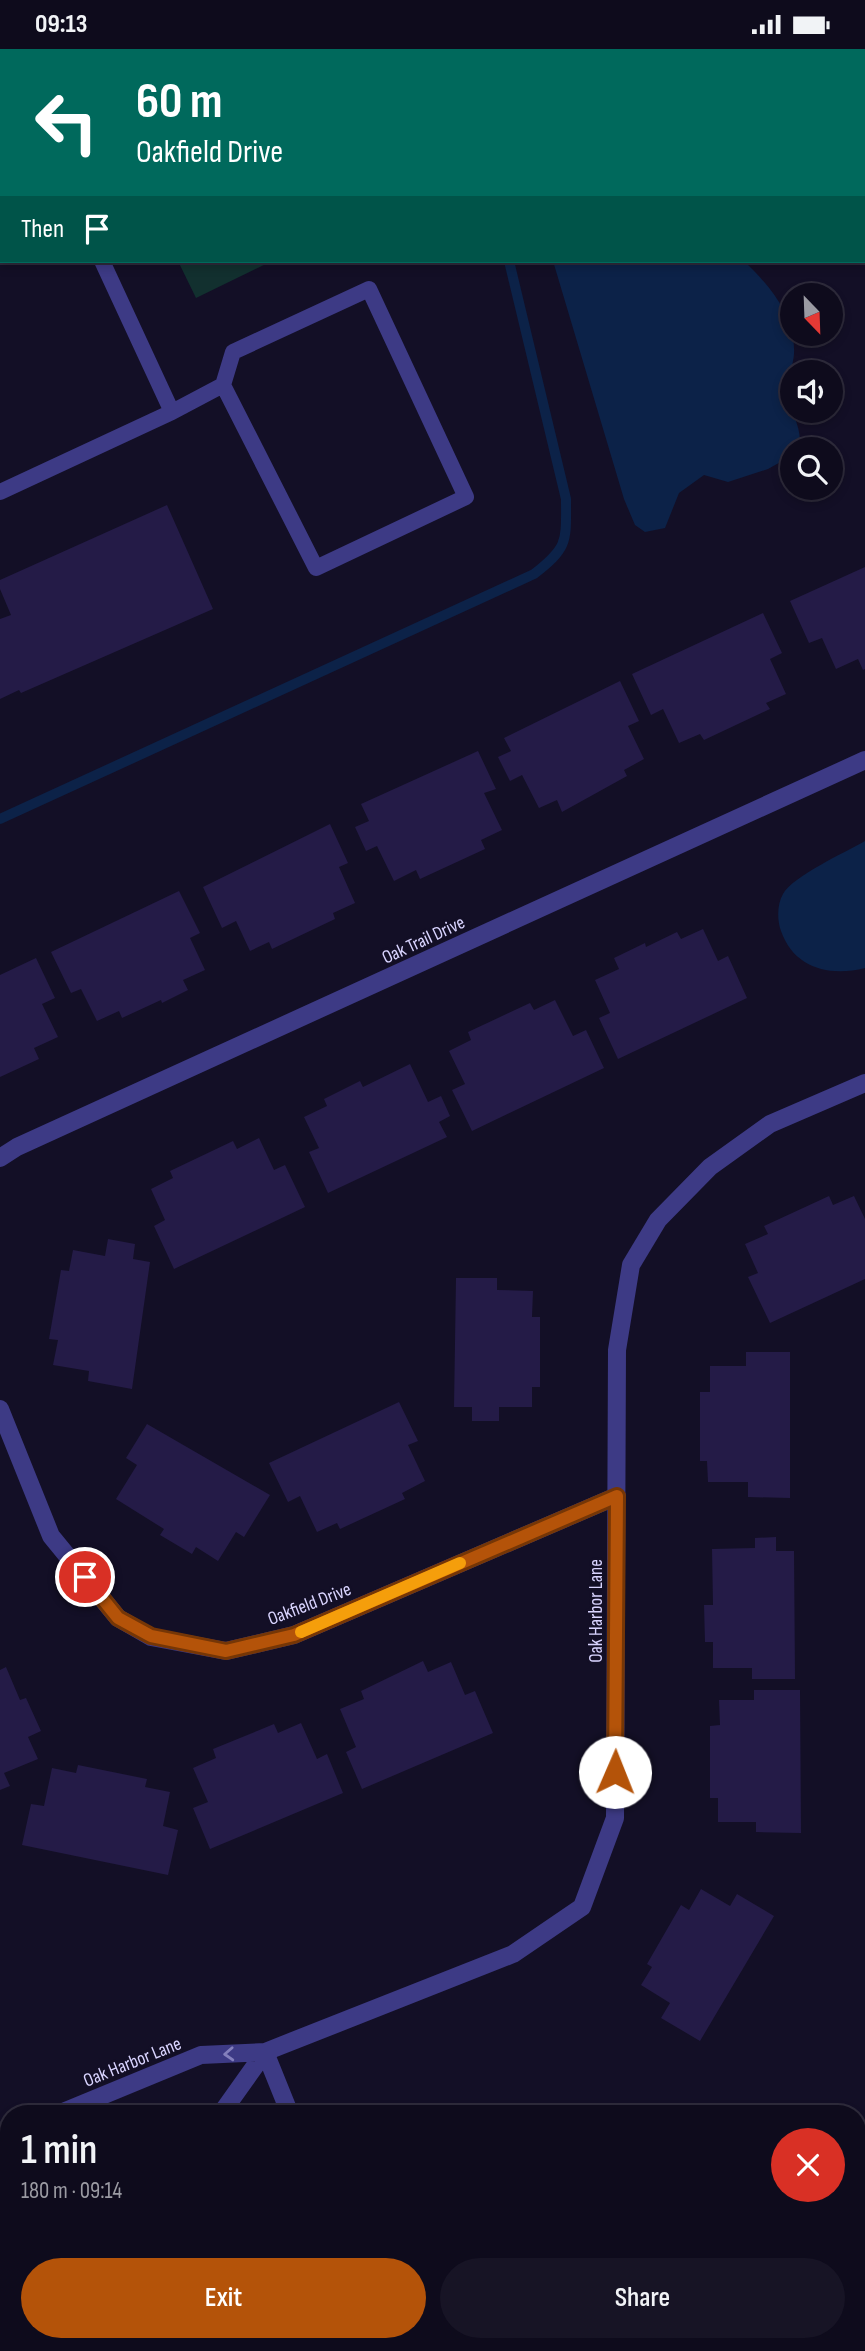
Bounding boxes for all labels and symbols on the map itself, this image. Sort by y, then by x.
north arrow [780,283,844,347]
street label: Oak Trail Drive [379,911,469,970]
pin [55,1547,115,1607]
street label: Oak Harbor Lane [585,1559,608,1663]
street label: Oakfield Drive [265,1578,354,1631]
position arrow [578,1735,652,1809]
street label: Oak Harbor Lane [80,2032,185,2092]
one-way arrow [223,2046,234,2061]

